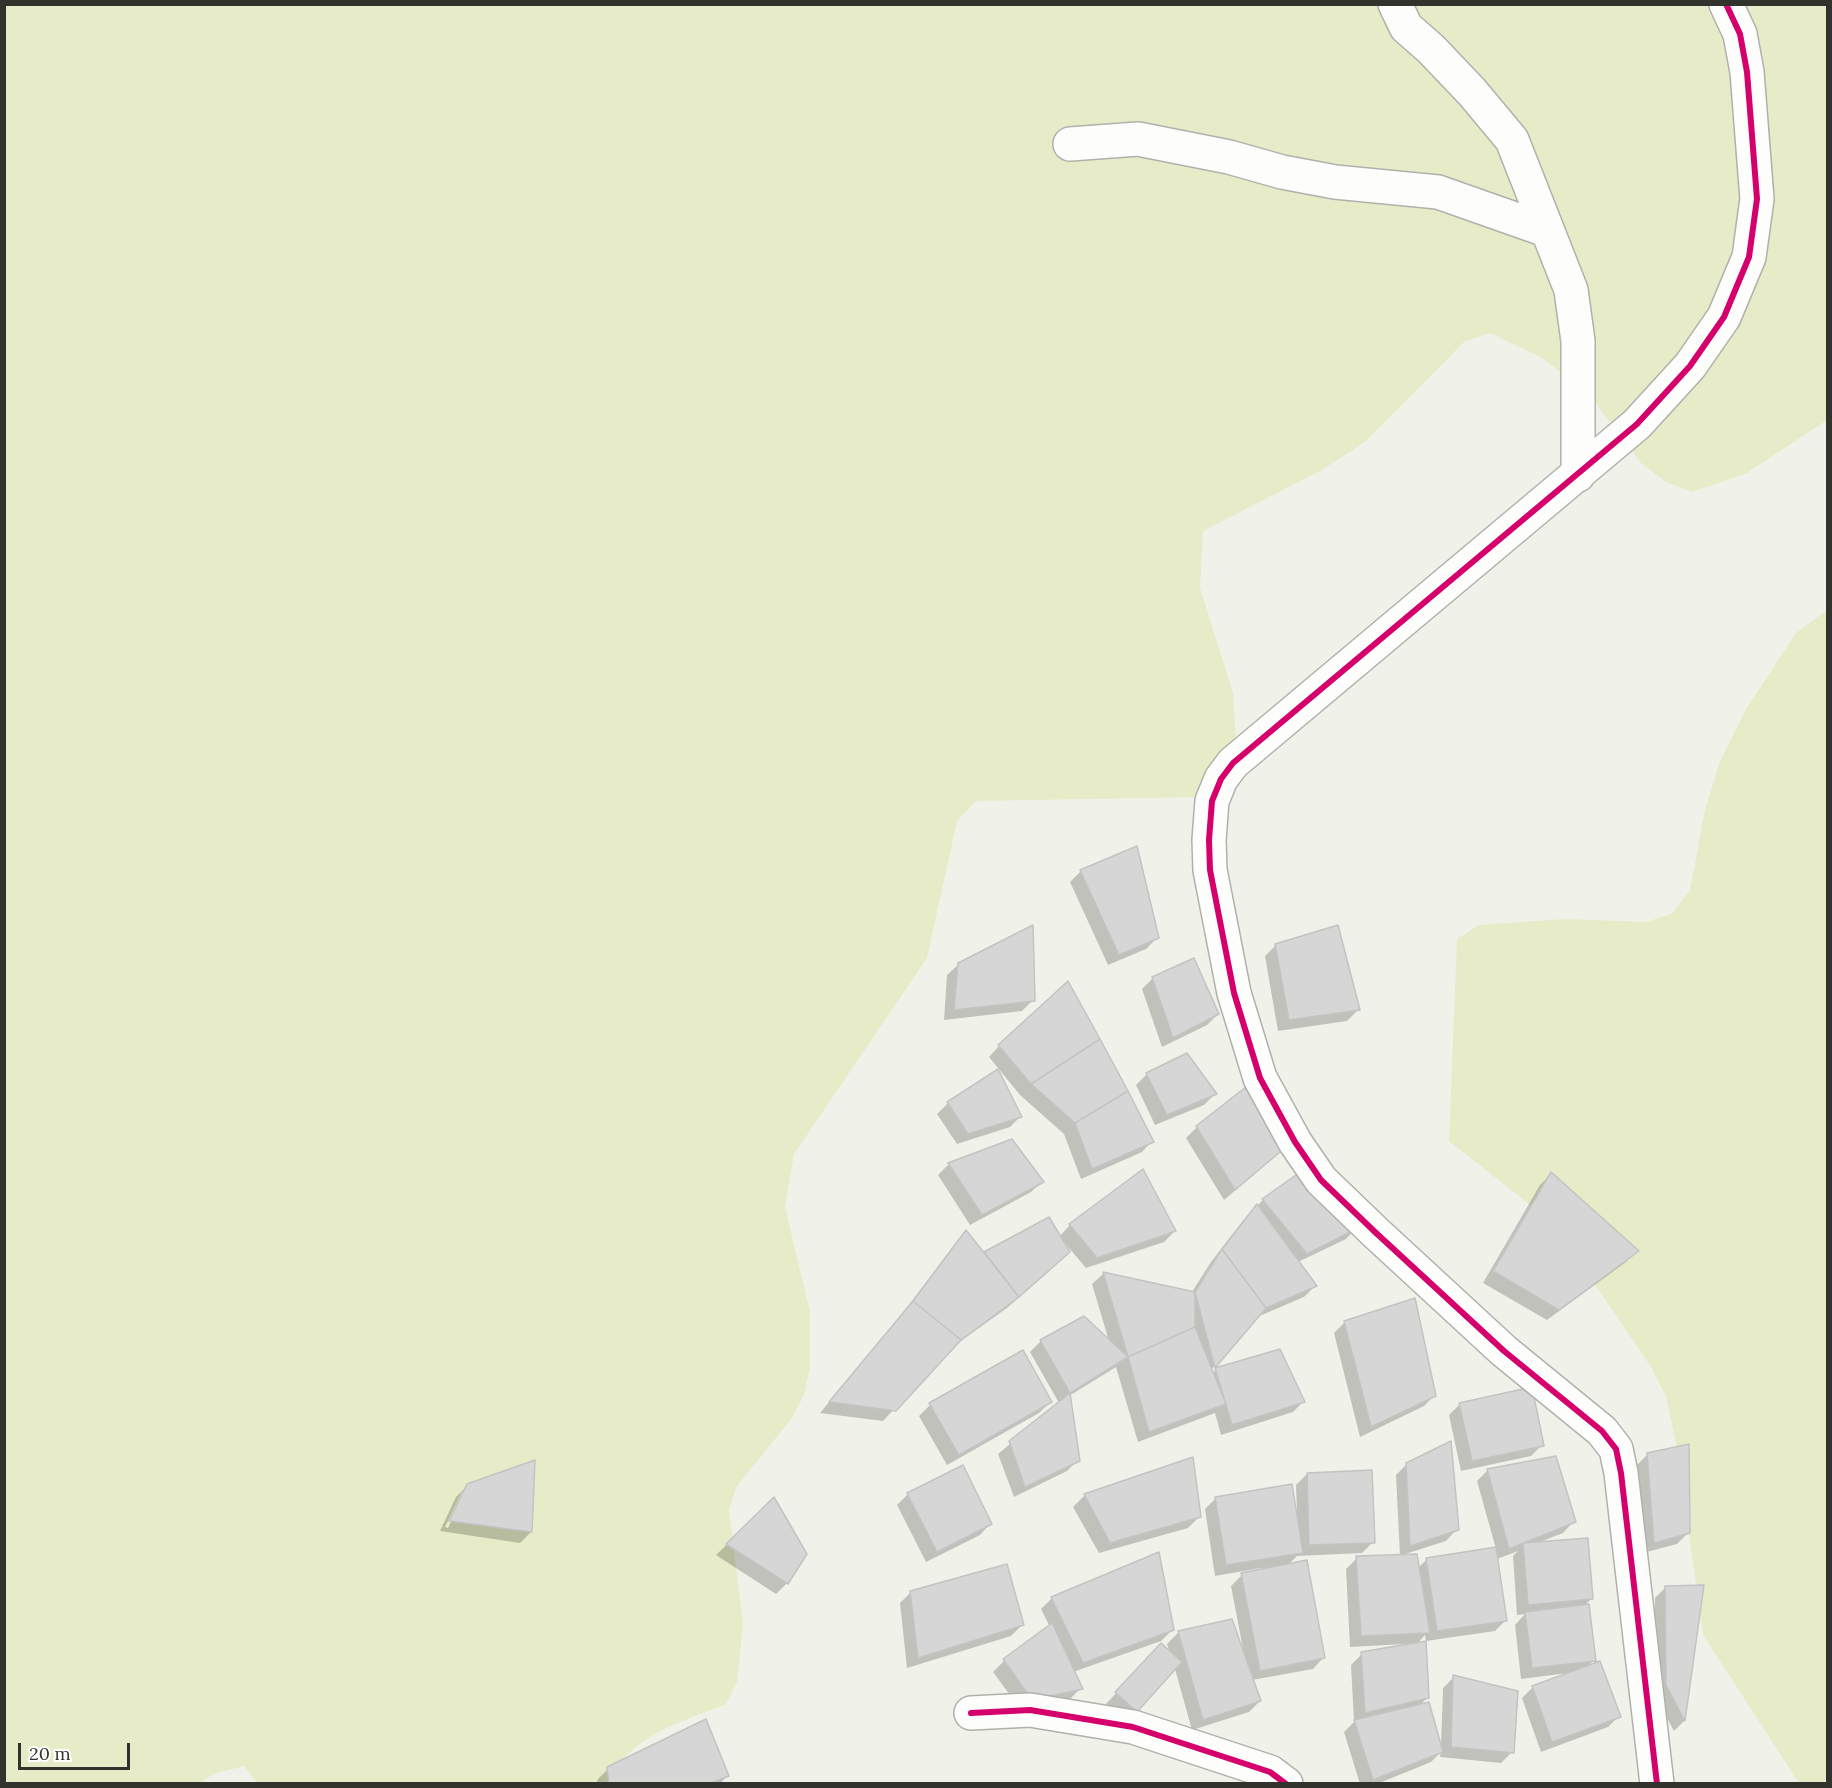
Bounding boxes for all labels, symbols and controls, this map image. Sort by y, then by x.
scale bar [21,1731,134,1769]
text: 20 m [29,1742,71,1765]

